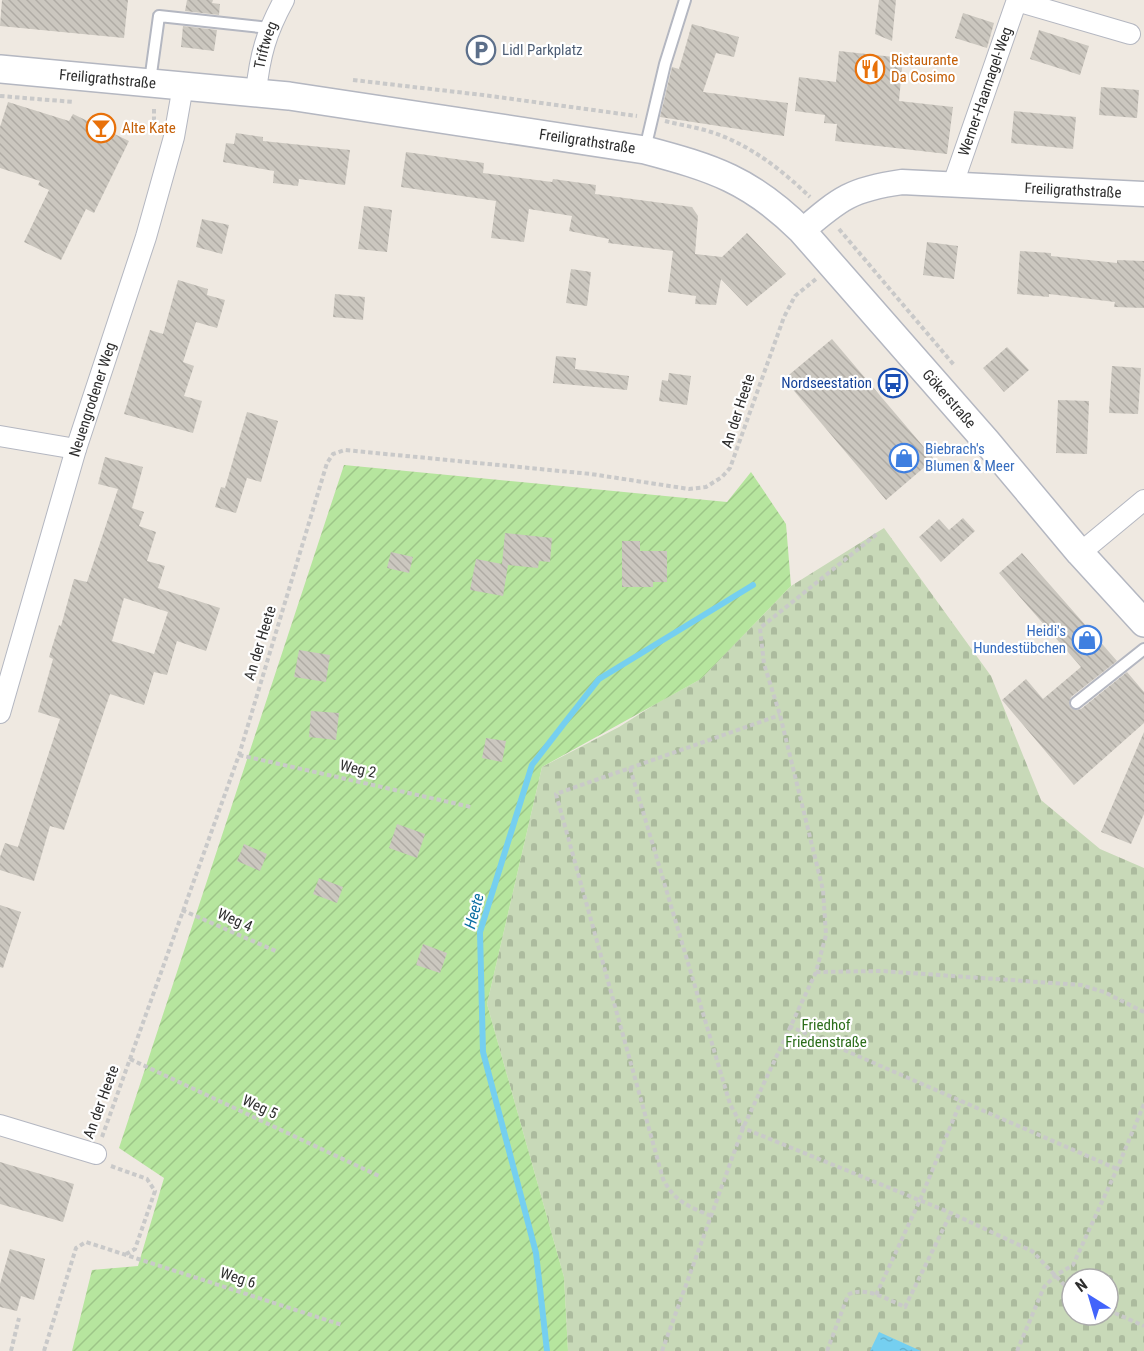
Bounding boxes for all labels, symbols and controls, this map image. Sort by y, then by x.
street label: Triftweg [250,19,281,70]
street label: Werner-Haarnagel-Weg [954,25,1016,158]
parking icon: Lidl Parkplatz [465,34,497,66]
place label: Lidl Parkplatz [502,41,583,59]
place label: Ristaurante Da Cosimo [891,51,958,86]
restaurant icon: Ristaurante Da Cosimo [854,53,886,85]
street label: Freiligrathstraße [58,66,157,93]
bar icon: Alte Kate [85,112,117,144]
place label: Alte Kate [122,119,176,137]
street label: Freiligrathstraße [538,125,637,157]
street label: Freiligrathstraße [1024,179,1122,202]
street label: Neuengrodener Weg [65,340,120,459]
street label: Gökerstraße [919,366,980,432]
bus stop icon: Nordseestation [877,367,909,399]
street label: An der Heete [718,372,758,450]
place label: Nordseestation [781,374,872,392]
place label: Biebrach's Blumen & Meer [925,440,1015,475]
shop icon: Biebrach's Blumen & Meer [888,442,920,474]
street label: An der Heete [240,604,280,682]
place label: Heidi's Hundestübchen [973,622,1066,657]
shop icon: Heidi's Hundestübchen [1071,624,1103,656]
street label: Weg 2 [338,756,378,782]
water label: Heete [460,891,488,931]
street label: Weg 4 [215,904,255,936]
park label: Friedhof Friedenstraße [785,1016,867,1051]
street label: An der Heete [79,1063,123,1141]
street label: Weg 5 [240,1091,280,1123]
street label: Weg 6 [218,1264,258,1292]
north arrow [1060,1267,1120,1327]
text: N [1072,1275,1091,1296]

